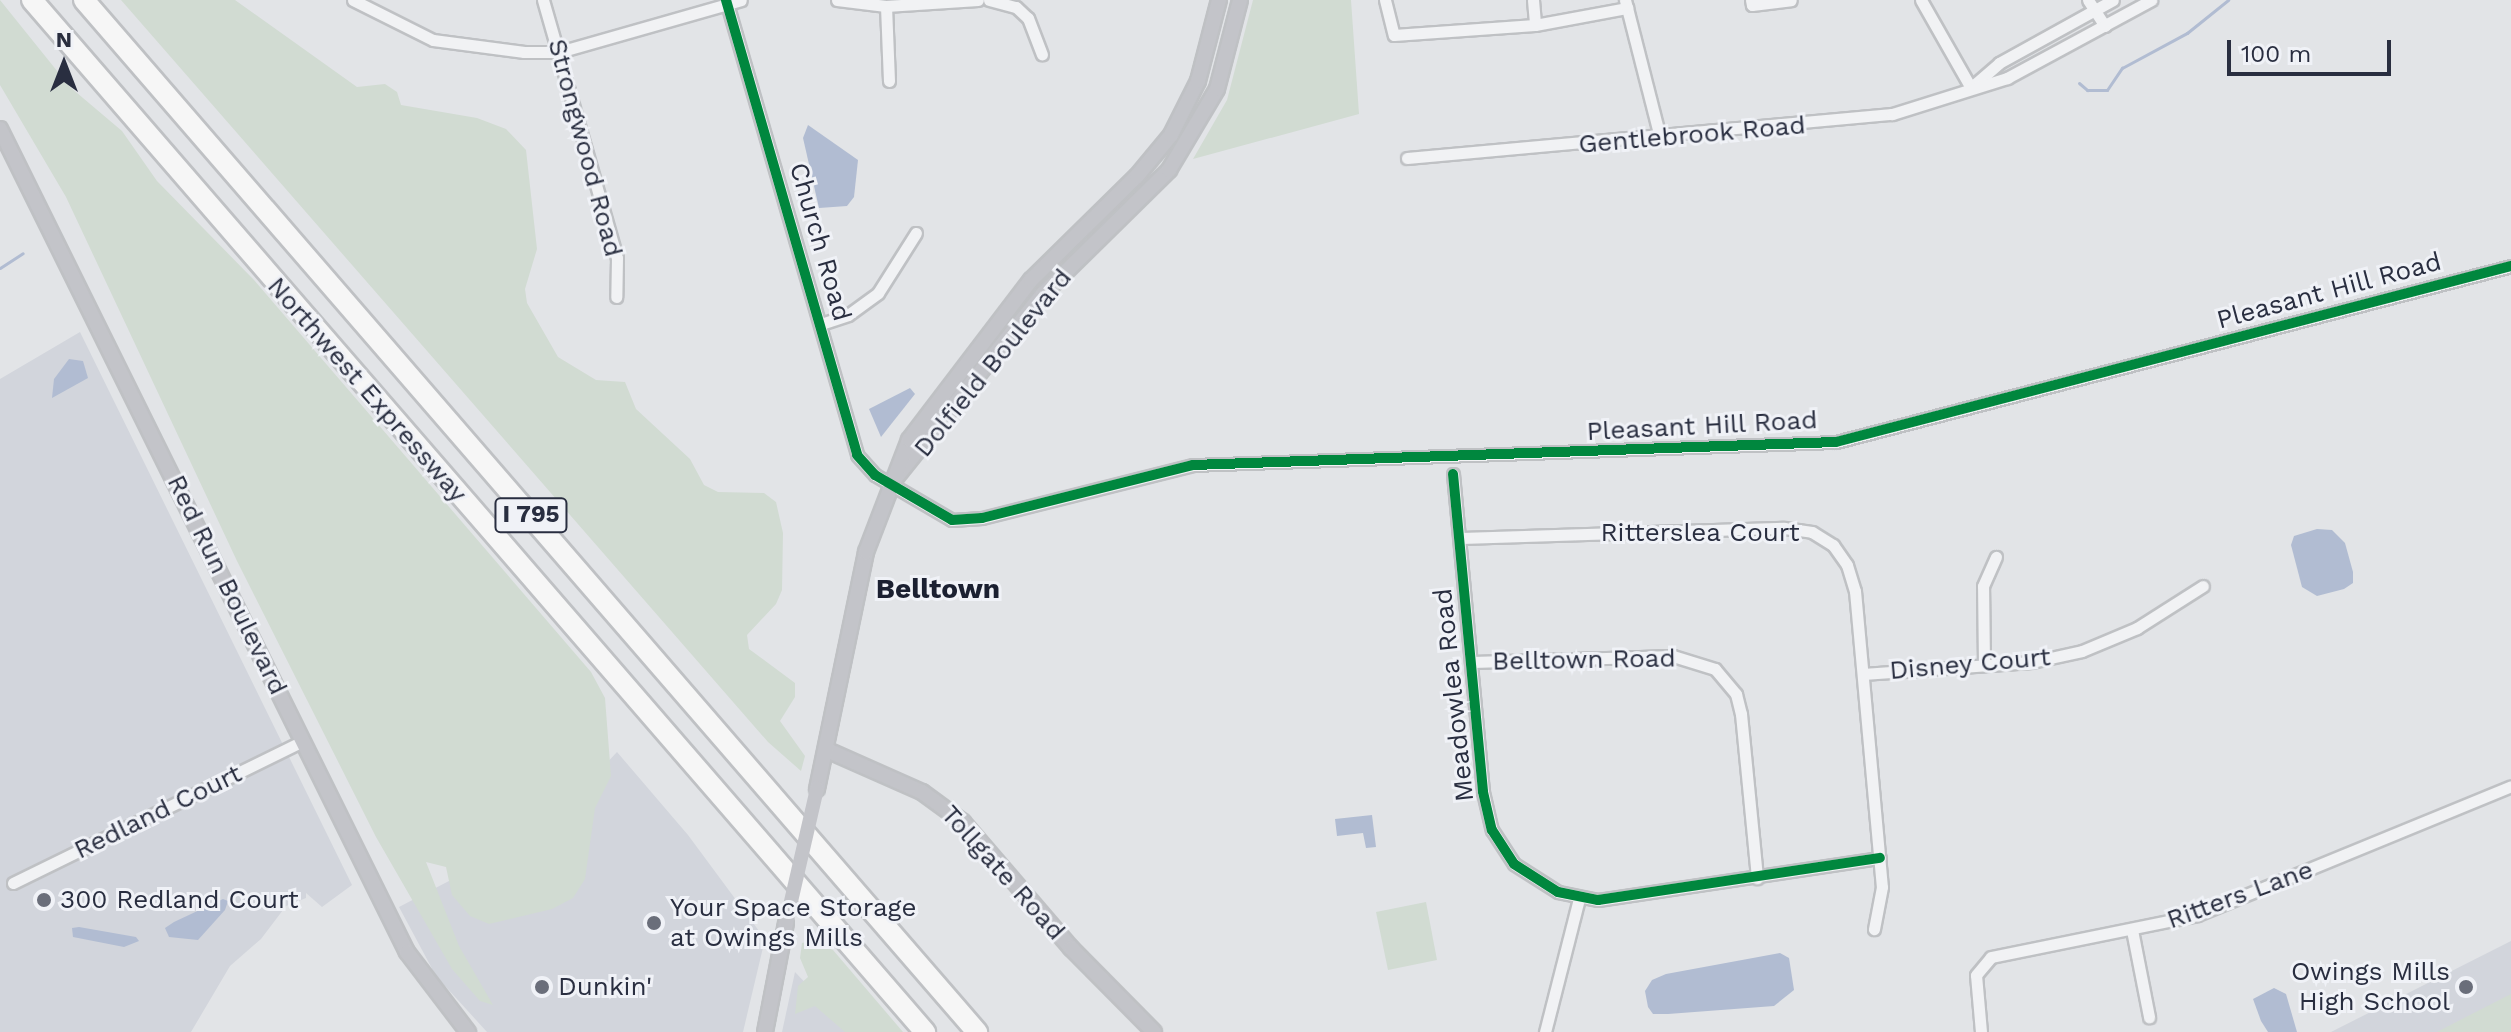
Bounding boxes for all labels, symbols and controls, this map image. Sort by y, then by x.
north arrow [24,24,104,104]
scale bar [2231,24,2395,74]
text: N [56,27,72,52]
street label: Strongwood Road [541,36,629,260]
text: 100 m [2241,40,2311,68]
street label: Gentlebrook Road [1577,110,1807,160]
street label: Church Road [783,159,857,325]
street label: Pleasant Hill Road [2213,246,2445,336]
street label: Dolfield Boulevard [908,263,1078,463]
street label: Northwest Expressway [261,271,473,509]
street label: Pleasant Hill Road [1585,404,1819,448]
street label: Red Run Boulevard [160,470,294,700]
road number: I 795 [493,495,569,535]
street label: Ritterslea Court [1600,517,1800,549]
district label: Belltown [876,572,1000,606]
street label: Meadowlea Road [1427,586,1481,804]
street label: Disney Court [1888,641,2052,687]
street label: Belltown Road [1492,643,1676,677]
street label: Redland Court [69,758,247,866]
street label: Tollgate Road [934,799,1072,947]
street label: Ritters Lane [2163,854,2317,936]
place label: 300 Redland Court [60,884,299,916]
marker: 300 Redland Court [35,891,53,909]
place label: Your Space Storage at Owings Mills [670,892,917,954]
marker: Your Space Storage at Owings Mills [645,914,663,932]
place label: Owings Mills High School [2291,956,2450,1018]
place label: Dunkin' [558,971,652,1003]
marker: Dunkin' [533,978,551,996]
marker: Owings Mills High School [2457,978,2475,996]

